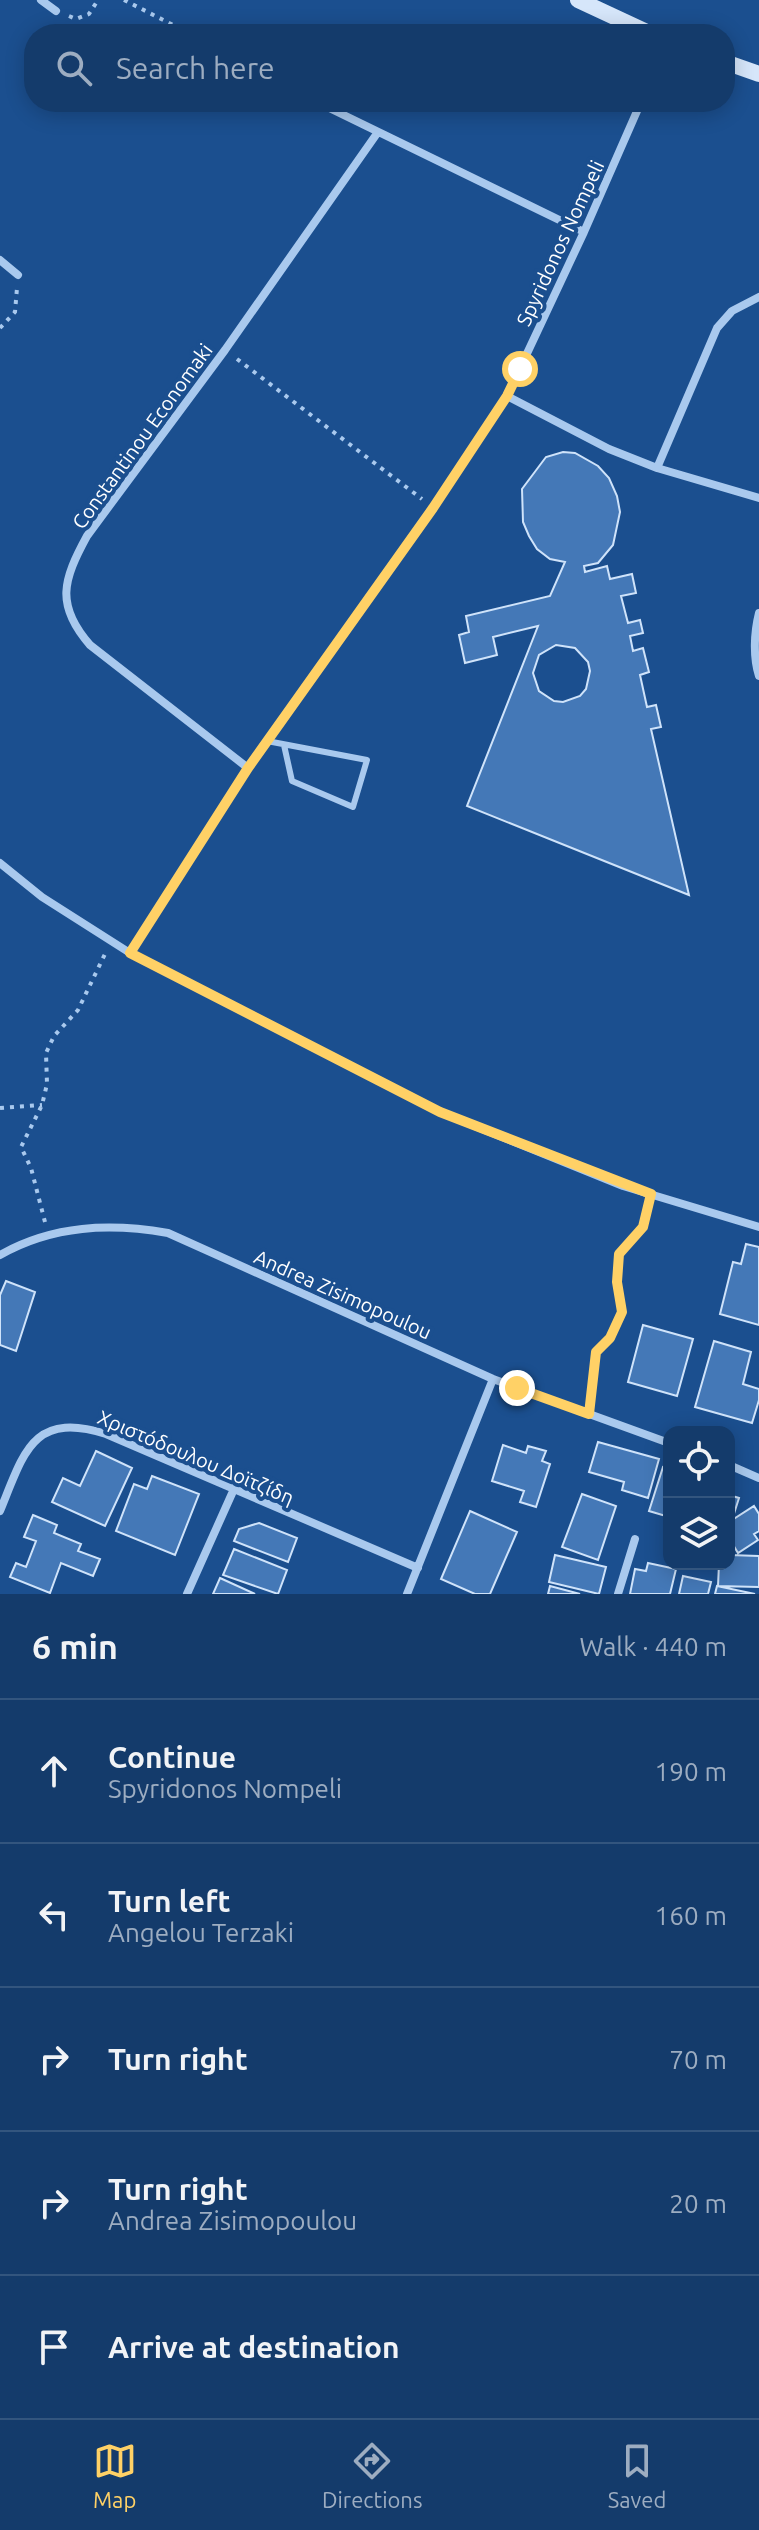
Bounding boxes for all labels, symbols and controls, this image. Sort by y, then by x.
search box [24,24,735,112]
icon: search [52,46,96,90]
text: Search here [116,51,275,85]
street label: Spyridonos Nompeli [512,157,608,329]
street label: Constantinou Economaki [67,339,217,533]
route start [502,351,538,387]
street label: Andrea Zisimopoulou [251,1245,435,1343]
route end [499,1370,535,1406]
street label: Χριστόδουλου Δοϊτζίδη [94,1405,298,1509]
map controls [663,1426,735,1570]
button: locate [663,1426,735,1498]
button: layers [663,1498,735,1570]
text: 6 min [32,1627,118,1665]
text: Walk · 440 m [579,1632,727,1661]
text: Continue [108,1740,236,1774]
icon: ahead [32,1749,76,1793]
text: 190 m [655,1757,727,1786]
text: Spyridonos Nompeli [108,1774,342,1803]
text: Turn left [108,1884,230,1918]
icon: left [32,1893,76,1937]
text: 160 m [655,1901,727,1930]
text: Angelou Terzaki [108,1918,294,1947]
icon: right [32,2037,76,2081]
text: Turn right [108,2042,248,2076]
text: 70 m [669,2045,727,2074]
text: Turn right [108,2172,248,2206]
icon: right [32,2181,76,2225]
text: 20 m [669,2189,727,2218]
text: Andrea Zisimopoulou [108,2206,357,2235]
icon: arrive [32,2325,76,2369]
text: Arrive at destination [108,2330,400,2364]
tab: Map [93,2439,137,2512]
tab: Directions [322,2439,422,2512]
tab: Saved [608,2439,666,2512]

